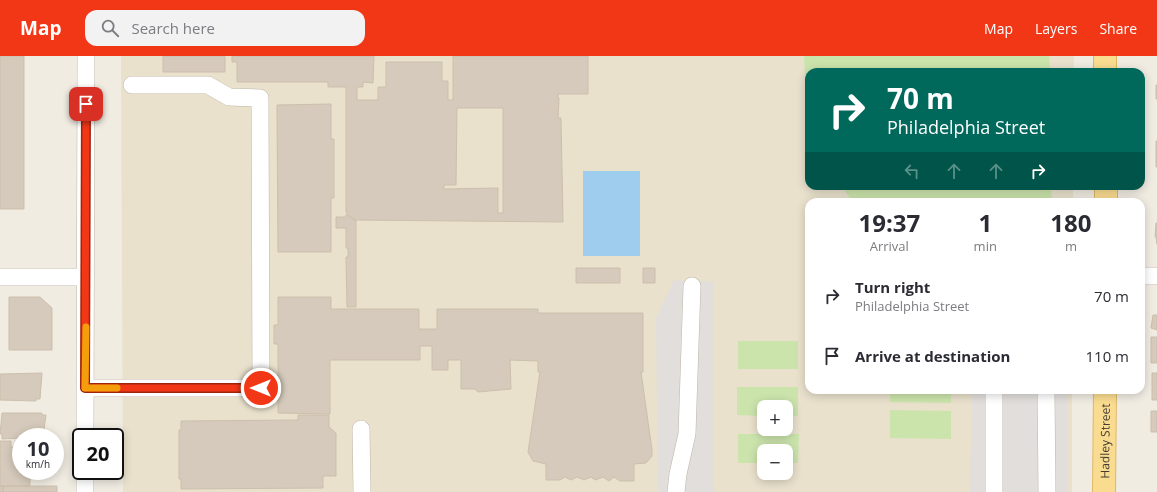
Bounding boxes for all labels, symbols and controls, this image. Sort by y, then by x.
search box [85,10,365,46]
text: Map [20,15,61,41]
icon: search [99,17,121,39]
text: Search here [131,18,215,38]
text: Map [984,19,1013,38]
text: Layers [1035,19,1077,38]
text: Share [1099,19,1137,38]
text: 70 m [887,79,954,117]
icon: right [821,84,873,136]
pin [69,87,103,121]
icon: arrive [75,93,97,115]
text: Philadelphia Street [887,115,1045,139]
icon: left [901,160,923,182]
icon: ahead [943,160,965,182]
icon: ahead [985,160,1007,182]
icon: right [1027,160,1049,182]
text: 19:37 [858,206,920,239]
text: 1 [978,206,992,239]
text: 180 [1050,206,1092,239]
text: Arrival [870,237,909,255]
text: min [974,237,997,255]
text: m [1065,237,1077,255]
text: Turn right [855,277,930,297]
icon: right [821,285,843,307]
text: 70 m [1094,286,1129,306]
text: Philadelphia Street [855,297,969,315]
icon: arrive [821,345,843,367]
text: Arrive at destination [855,346,1010,366]
text: 110 m [1085,346,1129,366]
position arrow [240,367,282,409]
map controls [757,400,793,480]
button: + [757,400,793,436]
street label: Hadley Street [1096,403,1113,479]
speed limit sign: 20 [72,428,124,480]
text: 10 [27,435,49,462]
button: − [757,444,793,480]
text: km/h [26,457,50,471]

